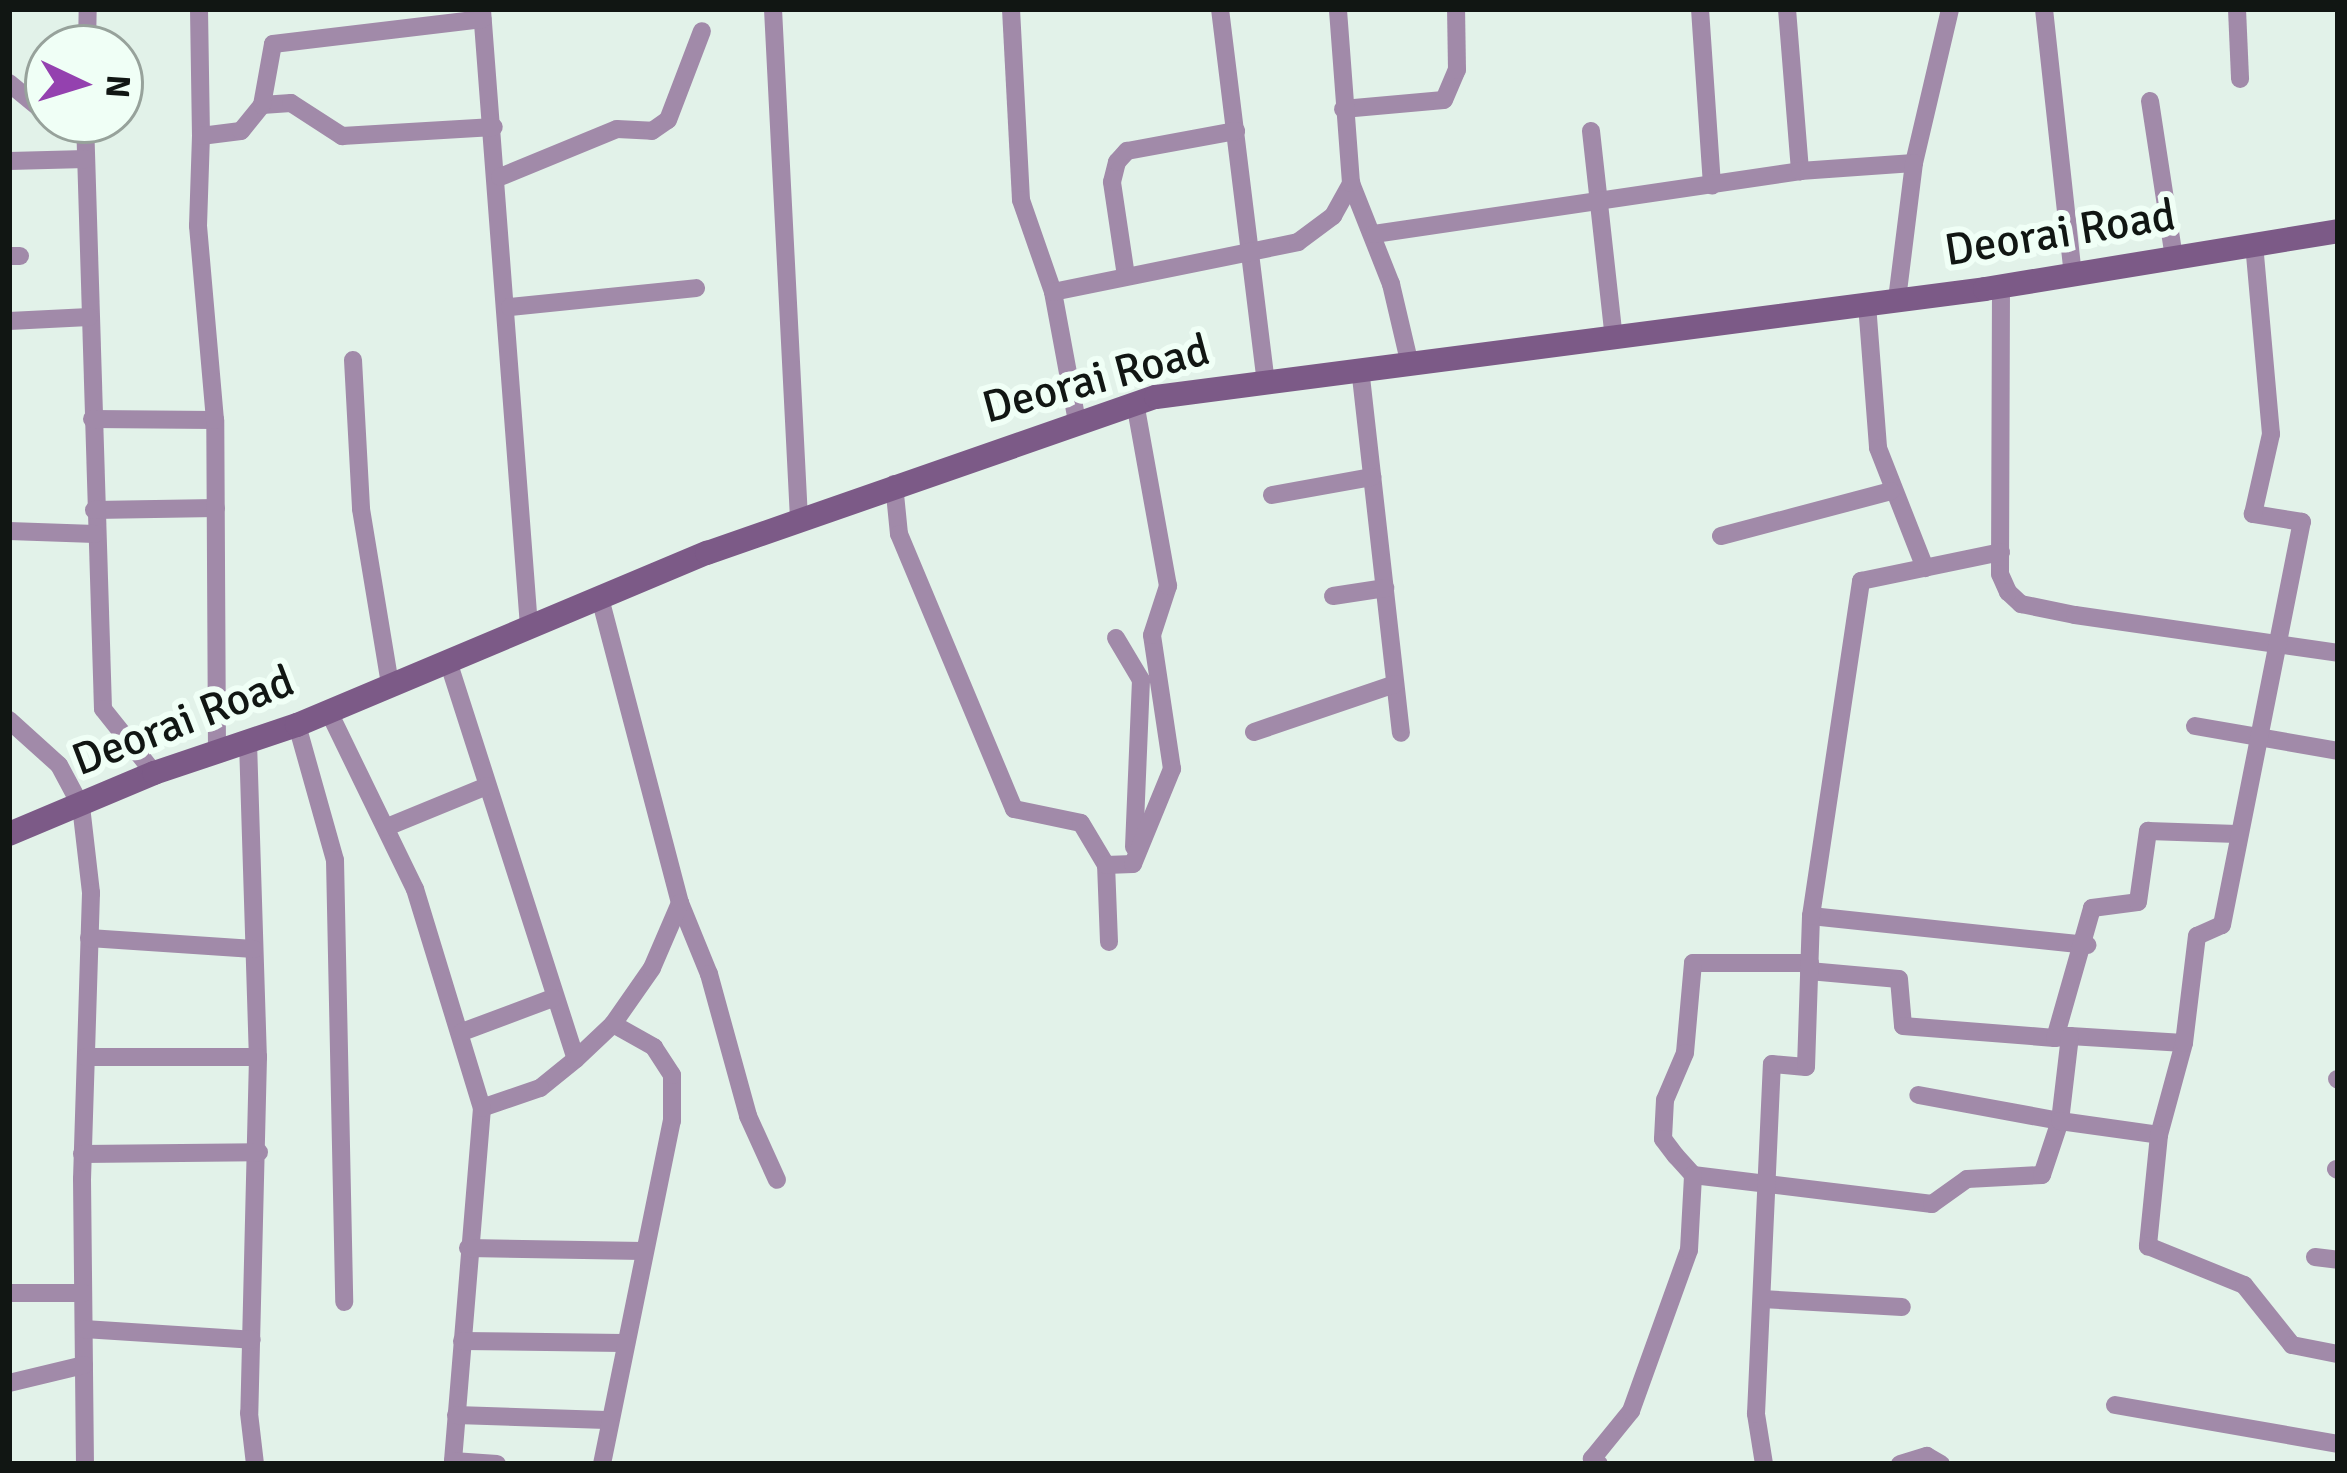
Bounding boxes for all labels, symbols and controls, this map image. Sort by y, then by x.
north arrow [24,24,144,144]
text: N [96,73,139,99]
street label: Deorai Road [1941,188,2179,278]
street label: Deorai Road [977,323,1215,435]
street label: Deorai Road [65,654,301,788]

